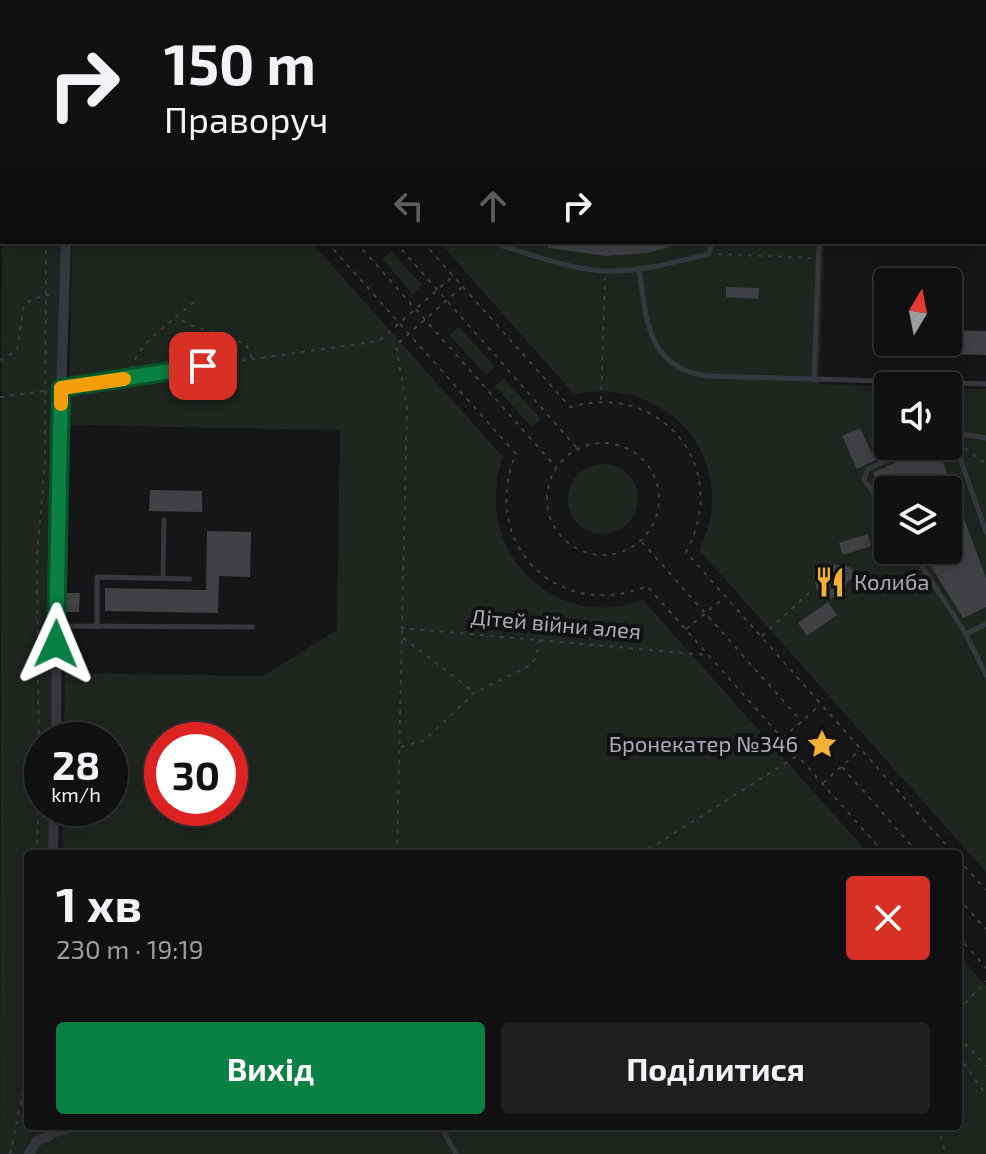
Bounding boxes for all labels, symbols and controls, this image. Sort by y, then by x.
text: 150 m [164,29,316,96]
icon: right [32,32,136,136]
text: Праворуч [164,97,329,140]
icon: left [387,184,431,228]
icon: ahead [471,184,515,228]
icon: right [555,184,599,228]
north arrow [874,268,962,356]
map controls [874,268,962,564]
pin [169,332,237,400]
icon: arrive [181,344,225,388]
button: sound [874,372,962,460]
button: layers [874,476,962,564]
restaurant icon: Колиба [813,565,847,599]
place label: Колиба [854,568,929,594]
position arrow [14,602,98,686]
street label: Дітей війни алея [470,603,642,643]
speed limit sign: 30 [144,722,248,826]
place icon: Бронекатер №346 [805,727,839,761]
place label: Бронекатер №346 [609,730,798,756]
text: 28 [52,740,100,788]
text: km/h [51,782,101,806]
text: 1 хв [56,874,142,932]
button: close [846,876,930,960]
text: 230 m · 19:19 [56,933,204,964]
button: Вихід [56,1022,485,1114]
button: Поділитися [501,1022,930,1114]

